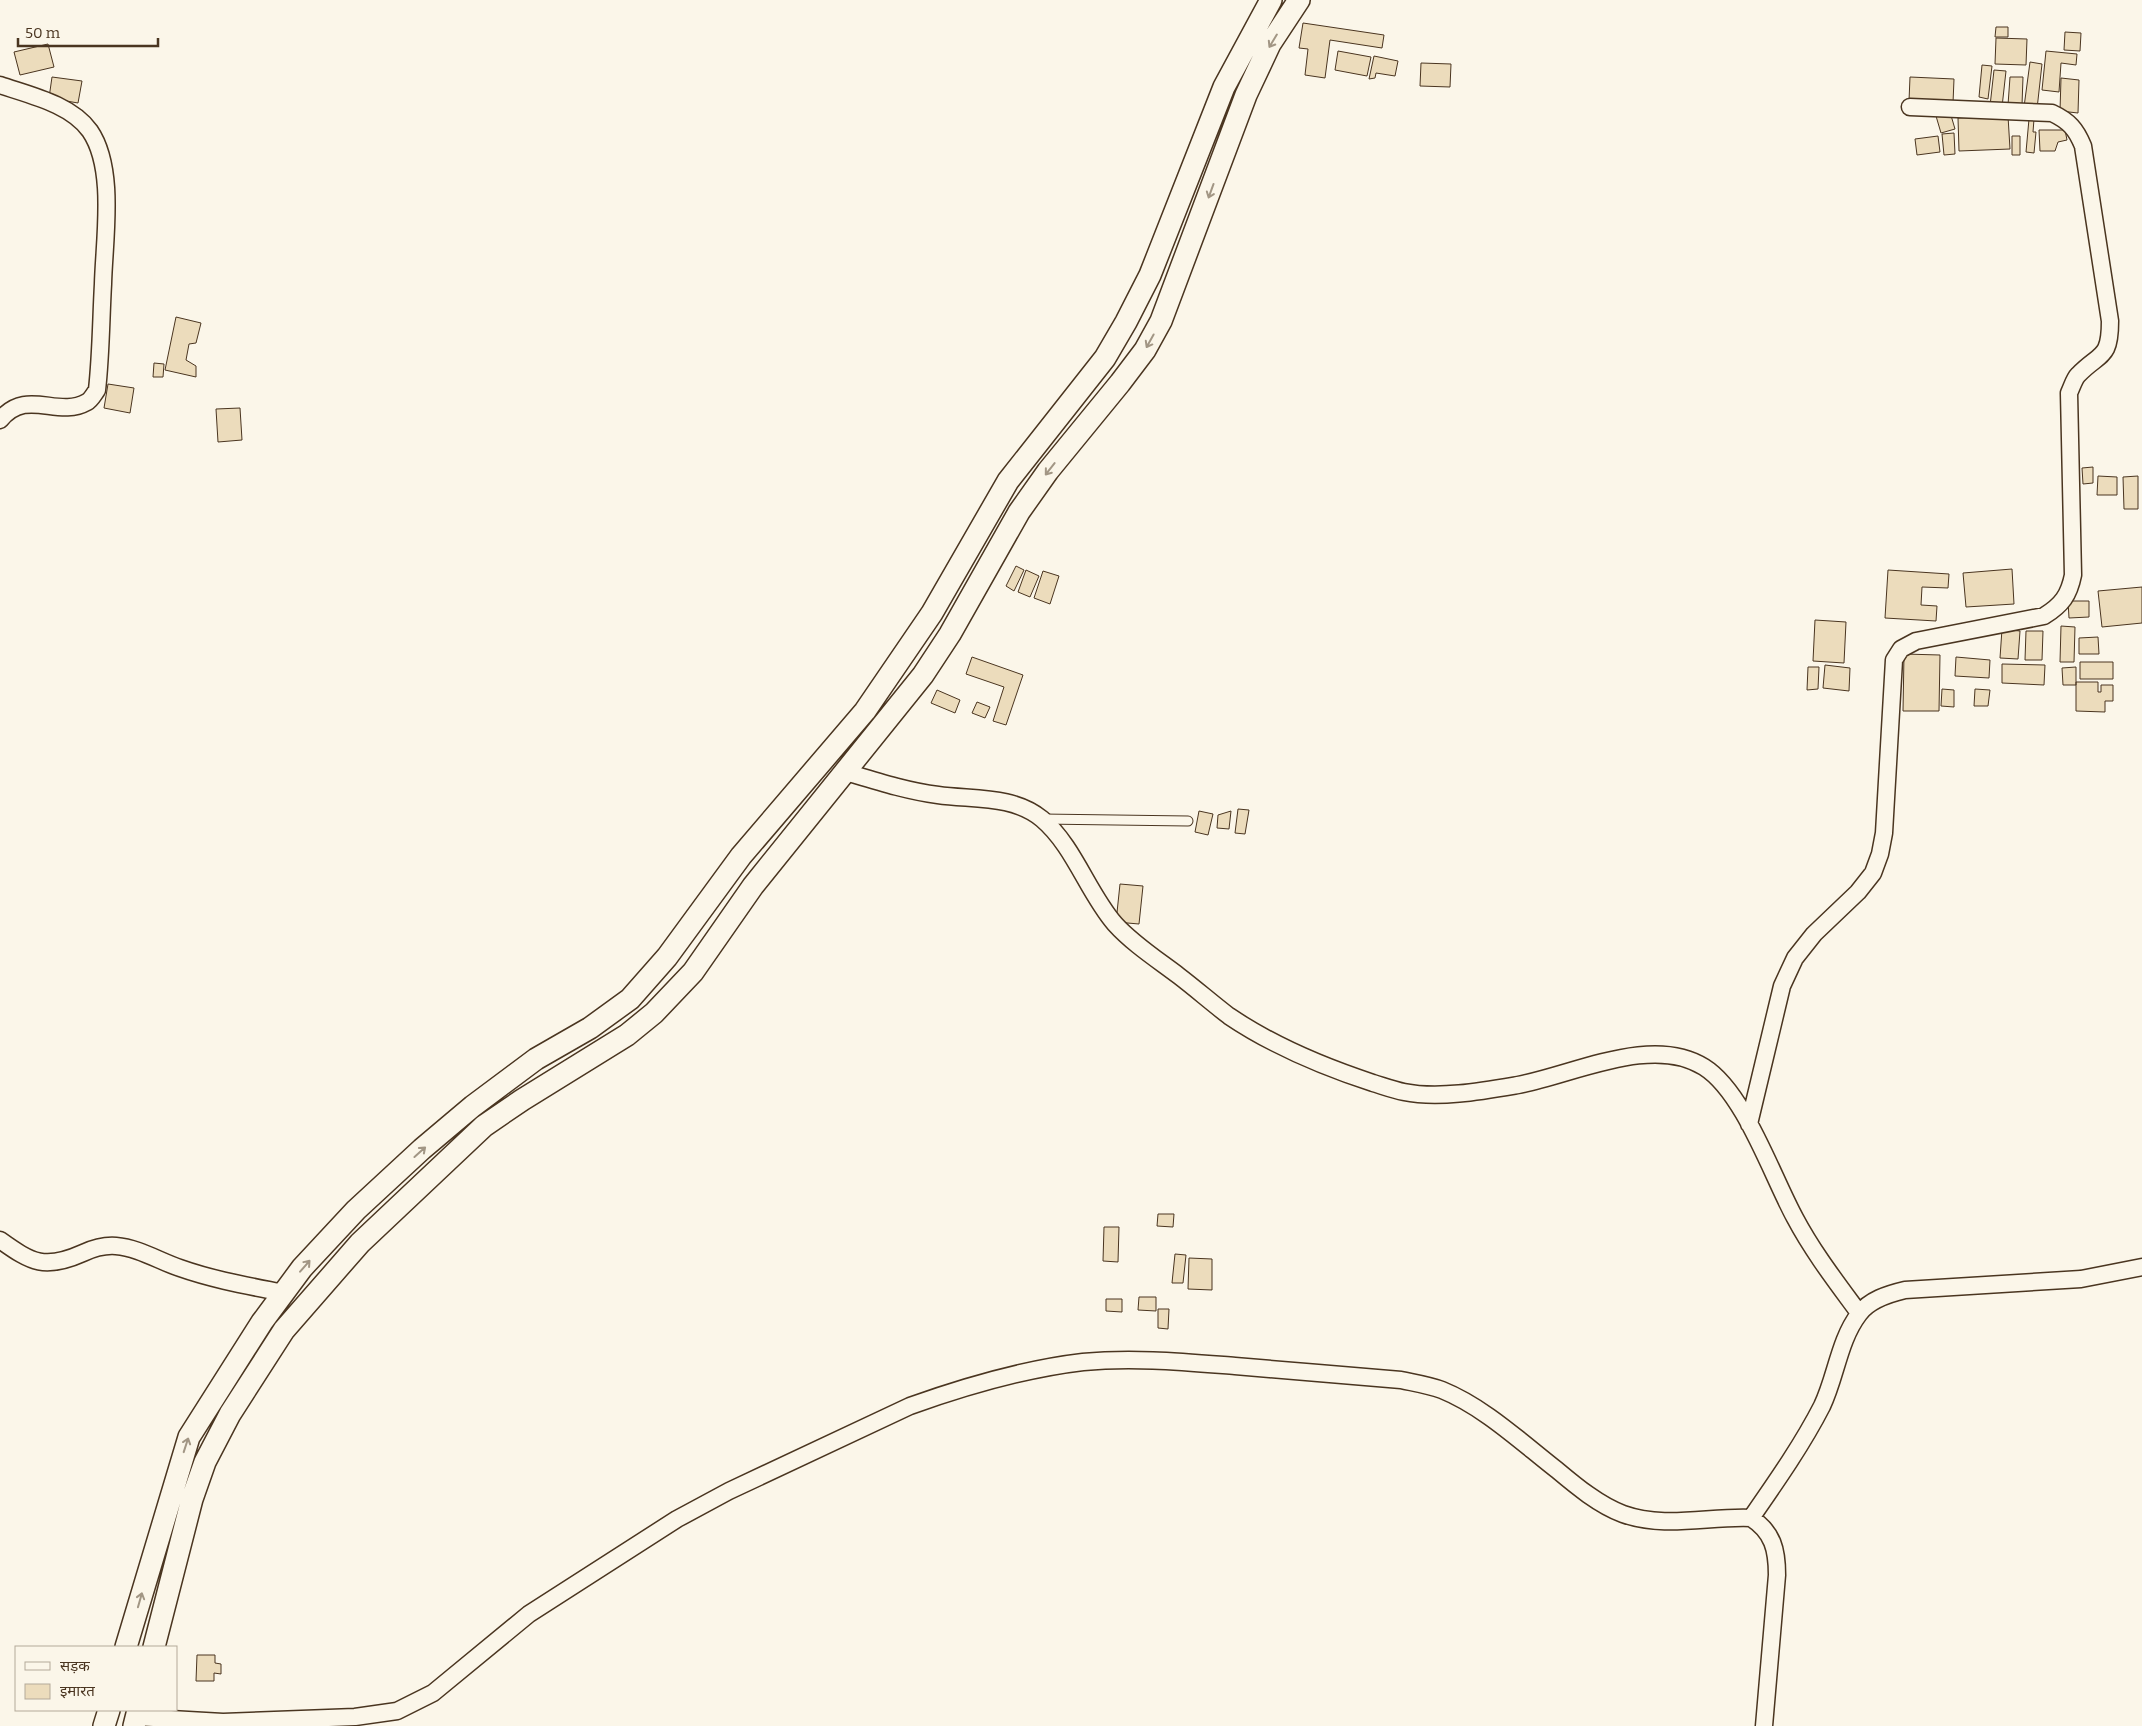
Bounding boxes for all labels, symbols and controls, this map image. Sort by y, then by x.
scale bar [18,15,158,47]
text: 50 m [25,24,61,42]
one-way arrow [1267,34,1277,48]
one-way arrow [1206,183,1215,198]
one-way arrow [1144,334,1154,348]
one-way arrow [1044,462,1055,475]
one-way arrow [413,1146,426,1157]
one-way arrow [299,1260,310,1273]
one-way arrow [182,1437,191,1453]
one-way arrow [135,1593,145,1609]
legend [15,1646,178,1711]
text: सड़क [60,1657,90,1675]
text: इमारत [60,1682,95,1700]

